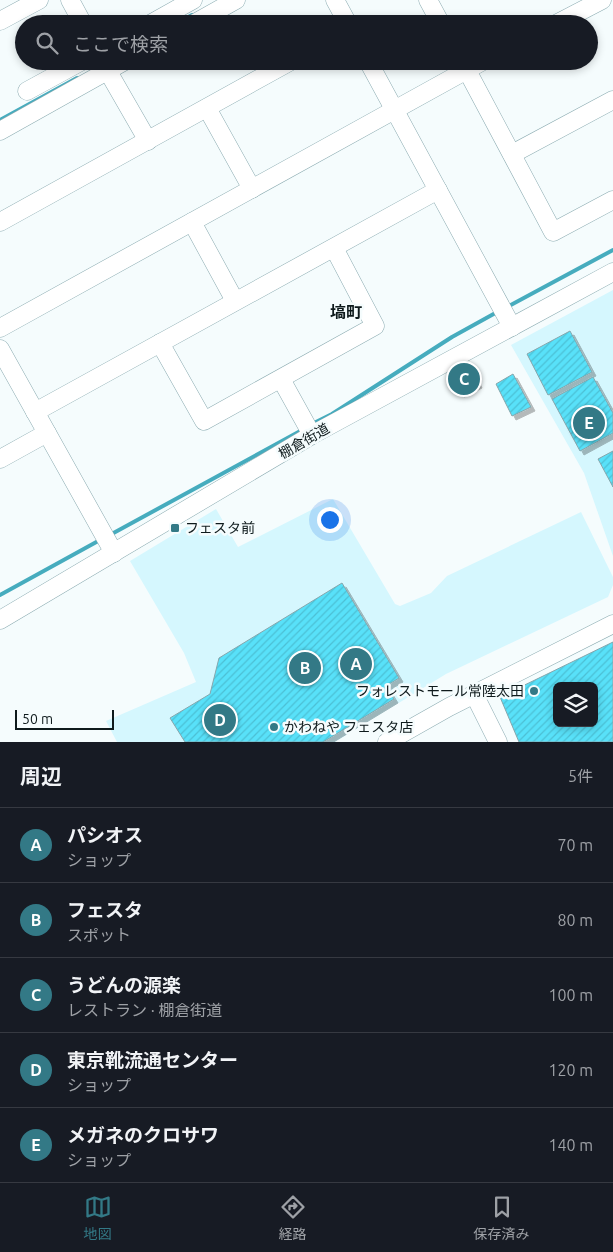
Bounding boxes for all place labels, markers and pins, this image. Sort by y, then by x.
pin: C [448,360,480,398]
pin: E [573,404,605,442]
place label: フェスタ前 [185,520,255,536]
marker: フェスタ前 [169,522,181,534]
pin: A [340,645,372,683]
pin: B [289,649,321,687]
place label: フォレストモール常陸太田 [356,683,524,699]
marker: フォレストモール常陸太田 [528,685,540,697]
pin: D [204,701,236,739]
place label: かわねや フェスタ店 [284,719,413,735]
marker: かわねや フェスタ店 [268,721,280,733]

